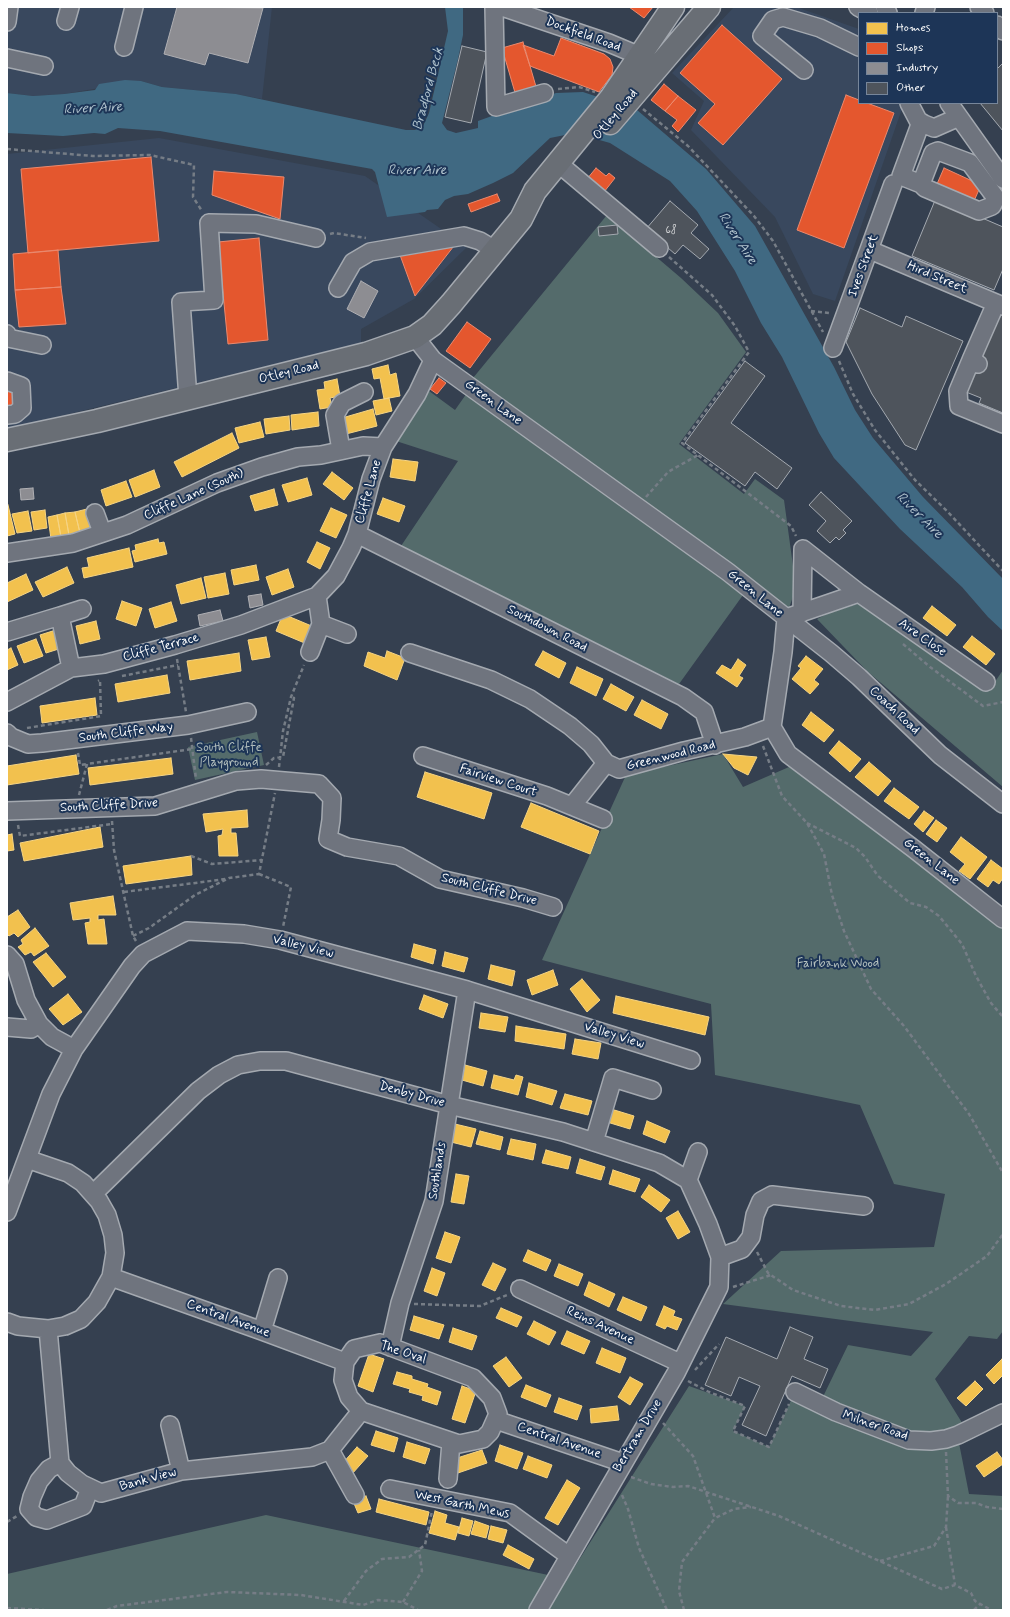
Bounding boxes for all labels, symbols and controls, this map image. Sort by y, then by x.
legend [858,12,998,104]
street label: Dockfield Road [543,14,623,56]
text: Homes [896,20,931,36]
text: Shops [896,40,923,56]
water label: Bradford Beck [410,46,448,132]
text: Industry [896,60,938,76]
text: Other [896,80,925,96]
street label: Otley Road [590,86,642,144]
water label: River Aire [63,99,123,119]
water label: River Aire [387,163,447,179]
water label: River Aire [714,210,760,268]
house number: 68 [665,224,677,238]
street label: Ives Street [846,233,882,299]
street label: Hird Street [904,258,970,298]
street label: Otley Road [257,358,321,388]
street label: Green Lane [461,377,525,429]
street label: Cliffe Lane [352,458,386,526]
street label: Cliffe Lane (South) [142,466,246,524]
water label: River Aire [892,489,946,543]
street label: Green Lane [724,567,786,621]
street label: Southdown Road [504,602,590,656]
street label: Aire Close [895,616,949,660]
street label: Cliffe Terrace [121,630,201,666]
street label: Coach Road [865,684,923,738]
street label: South Cliffe Way [78,719,174,747]
street label: Greenwood Road [625,737,717,775]
park label: South Cliffe Playground [196,740,262,771]
street label: Fairview Court [457,761,539,801]
street label: South Cliffe Drive [60,796,158,816]
street label: Green Lane [900,835,962,889]
street label: South Cliffe Drive [440,871,538,909]
street label: Valley View [271,932,335,962]
park label: Fairbank Wood [797,956,879,972]
street label: Valley View [582,1019,646,1053]
street label: Denby Drive [377,1079,447,1111]
street label: Southlands [426,1141,450,1201]
street label: Central Avenue [184,1297,272,1341]
street label: Reins Avenue [564,1303,636,1349]
street label: The Oval [378,1338,428,1368]
street label: Bertram Drive [610,1397,666,1475]
street label: Milner Road [840,1407,910,1445]
street label: Central Avenue [515,1419,603,1463]
street label: Bank View [118,1465,178,1495]
street label: West Garth Mews [413,1487,511,1523]

